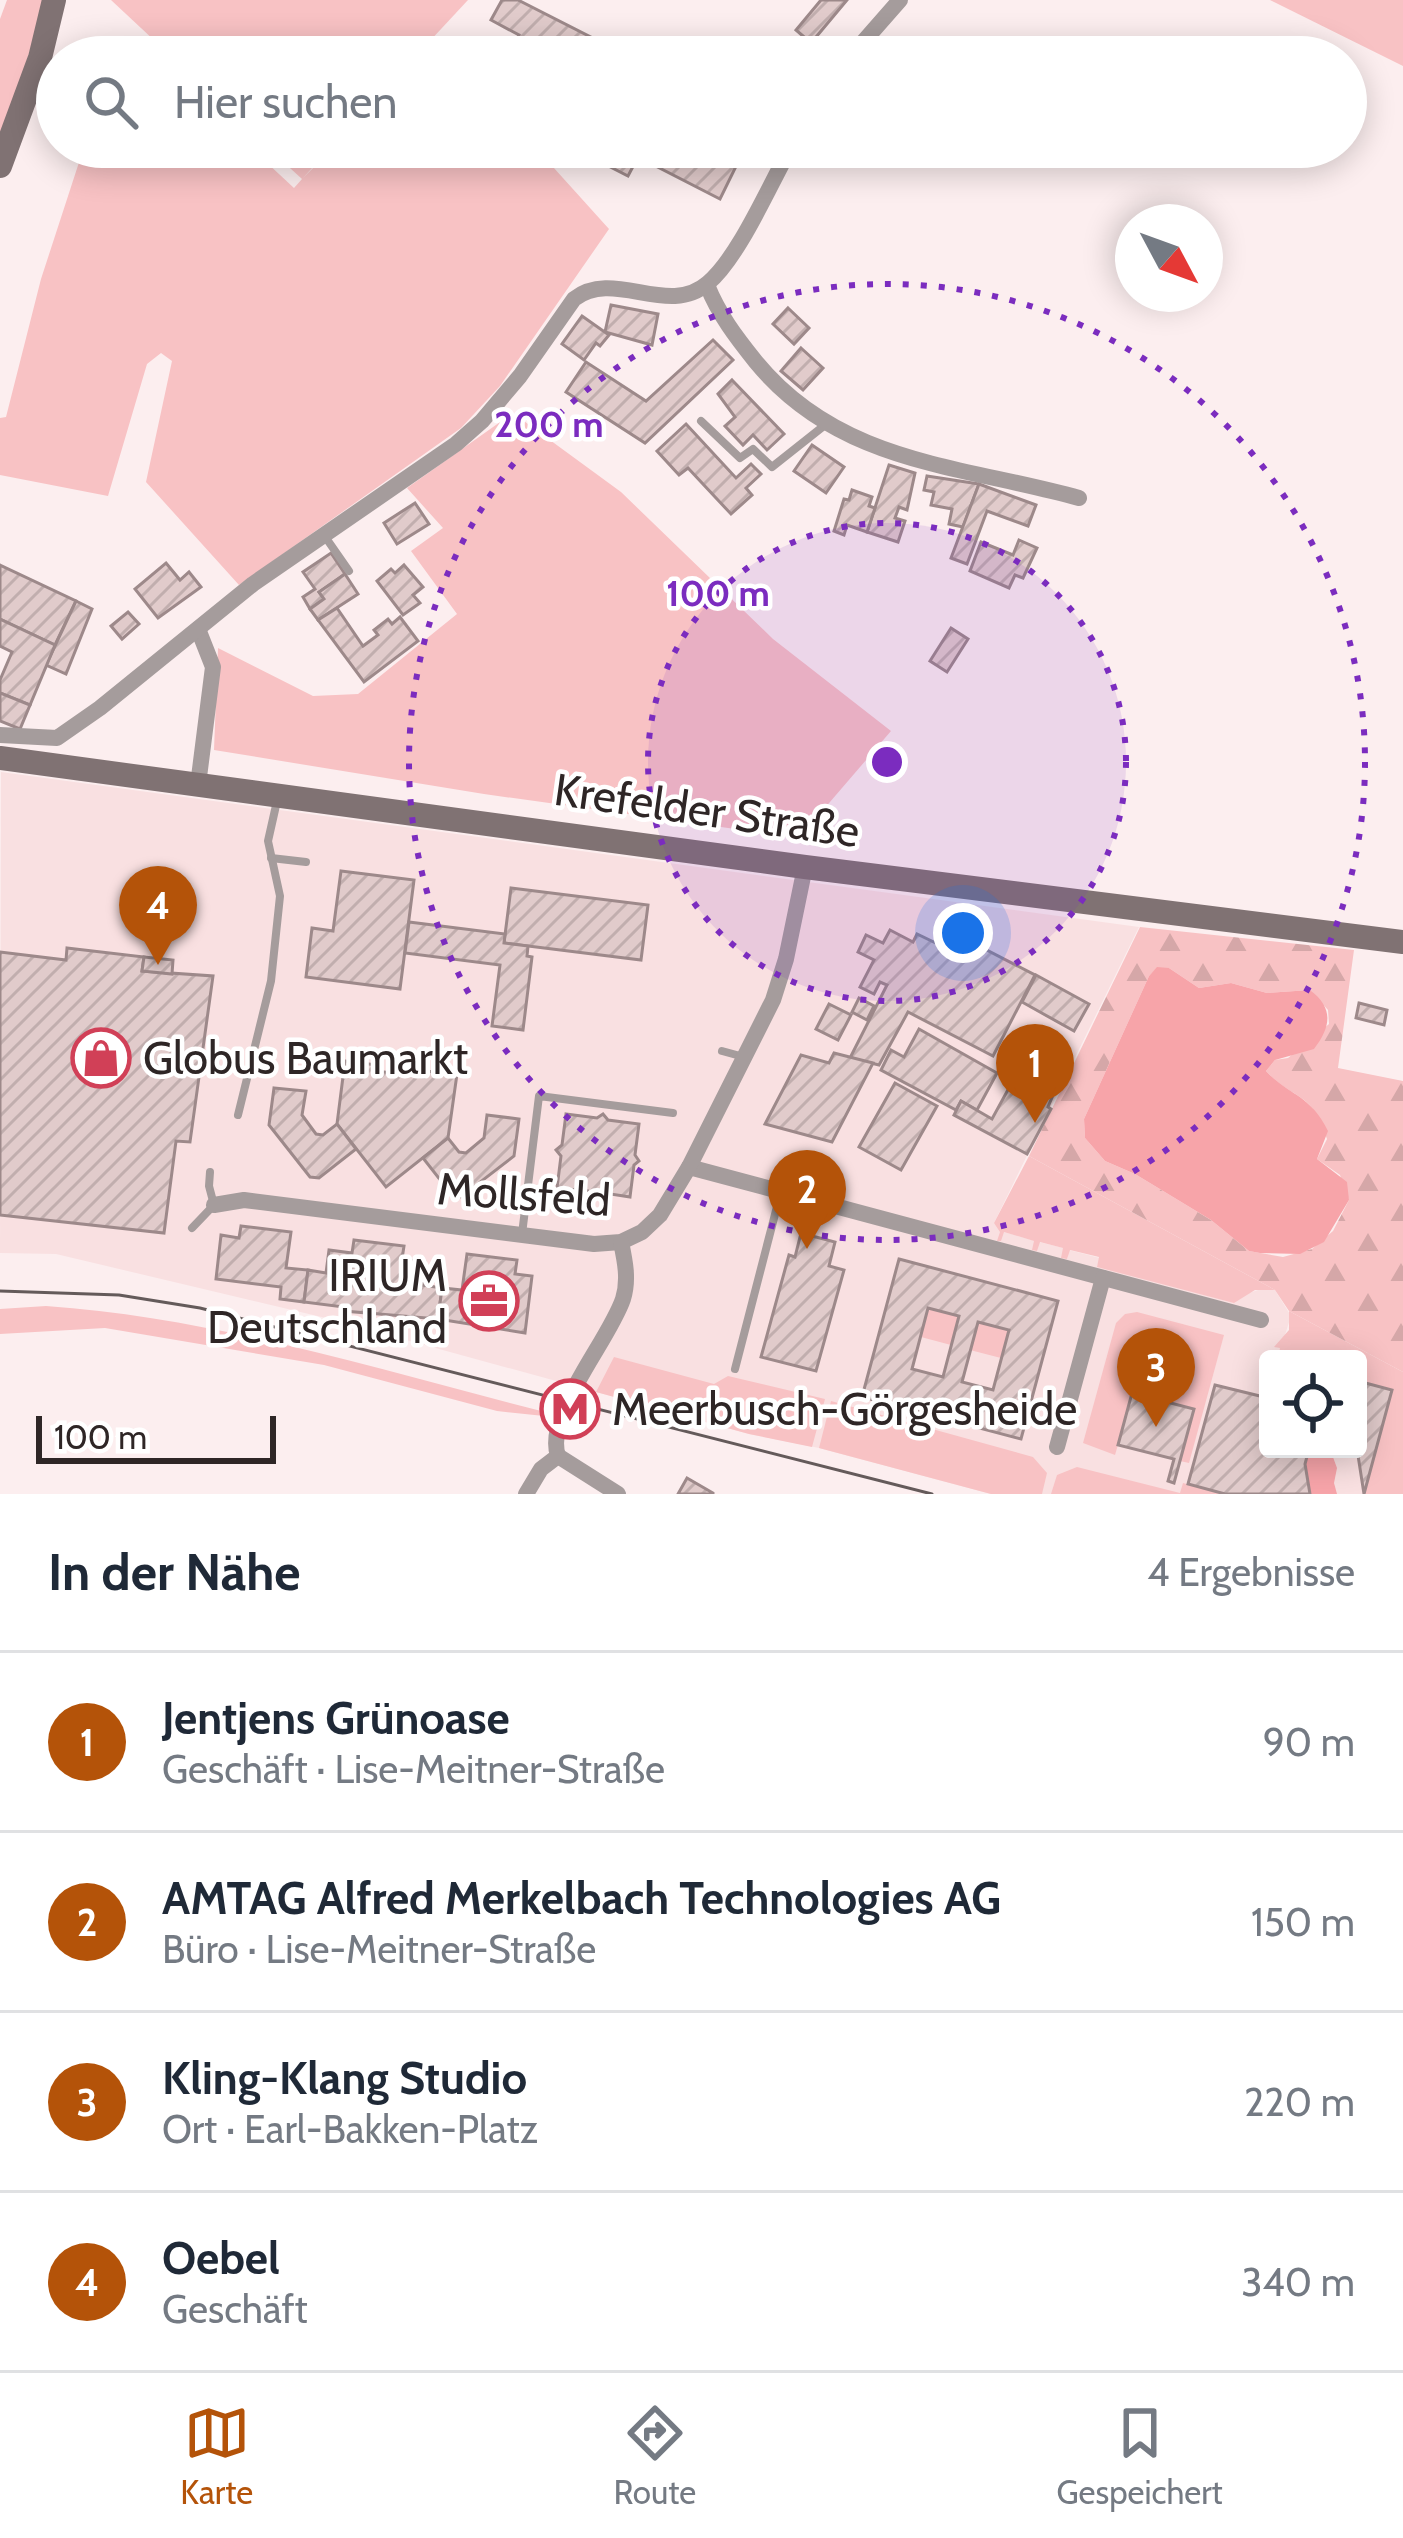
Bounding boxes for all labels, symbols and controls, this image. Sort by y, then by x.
search box [36,36,1367,168]
icon: search [78,69,144,135]
text: Hier suchen [174,75,398,129]
north arrow [1115,204,1223,312]
text: 200 m [494,402,604,446]
text: 100 m [666,571,770,615]
centre of rings [866,741,908,783]
street label: Krefelder Straße [551,762,863,858]
pin: 4 [119,866,197,965]
your location [933,903,993,963]
pin: 1 [996,1024,1074,1123]
shop icon: Globus Baumarkt [70,1027,132,1089]
place label: Globus Baumarkt [143,1031,468,1085]
pin: 2 [768,1150,846,1249]
street label: Mollsfeld [436,1161,612,1227]
place label: IRIUM Deutschland [207,1248,447,1354]
office icon: IRIUM Deutschland [458,1270,520,1332]
pin: 3 [1117,1328,1195,1427]
map controls [1259,1350,1367,1458]
button: locate [1259,1350,1367,1458]
metro station icon: Meerbusch-Görgesheide [539,1378,601,1440]
place label: Meerbusch-Görgesheide [612,1382,1077,1436]
scale bar [36,1410,276,1463]
text: 100 m [54,1417,147,1457]
text: In der Nähe [48,1541,301,1603]
text: 4 Ergebnisse [1147,1548,1355,1596]
text: Jentjens Grünoase [162,1691,510,1745]
text: 1 [80,1718,94,1766]
text: 90 m [1263,1718,1355,1766]
text: Geschäft · Lise-Meitner-Straße [162,1745,665,1793]
text: AMTAG Alfred Merkelbach Technologies AG [162,1871,1001,1925]
text: 2 [77,1898,97,1946]
text: 150 m [1251,1898,1355,1946]
text: Büro · Lise-Meitner-Straße [162,1925,596,1973]
text: Kling-Klang Studio [162,2051,527,2105]
text: 3 [76,2078,98,2126]
text: 220 m [1244,2078,1355,2126]
text: Ort · Earl-Bakken-Platz [162,2105,538,2153]
text: Oebel [162,2231,280,2285]
text: 4 [75,2258,99,2306]
text: 340 m [1241,2258,1355,2306]
text: Geschäft [162,2285,308,2333]
tab: Karte [180,2400,253,2512]
tab: Route [614,2400,696,2512]
tab: Gespeichert [1057,2400,1223,2512]

